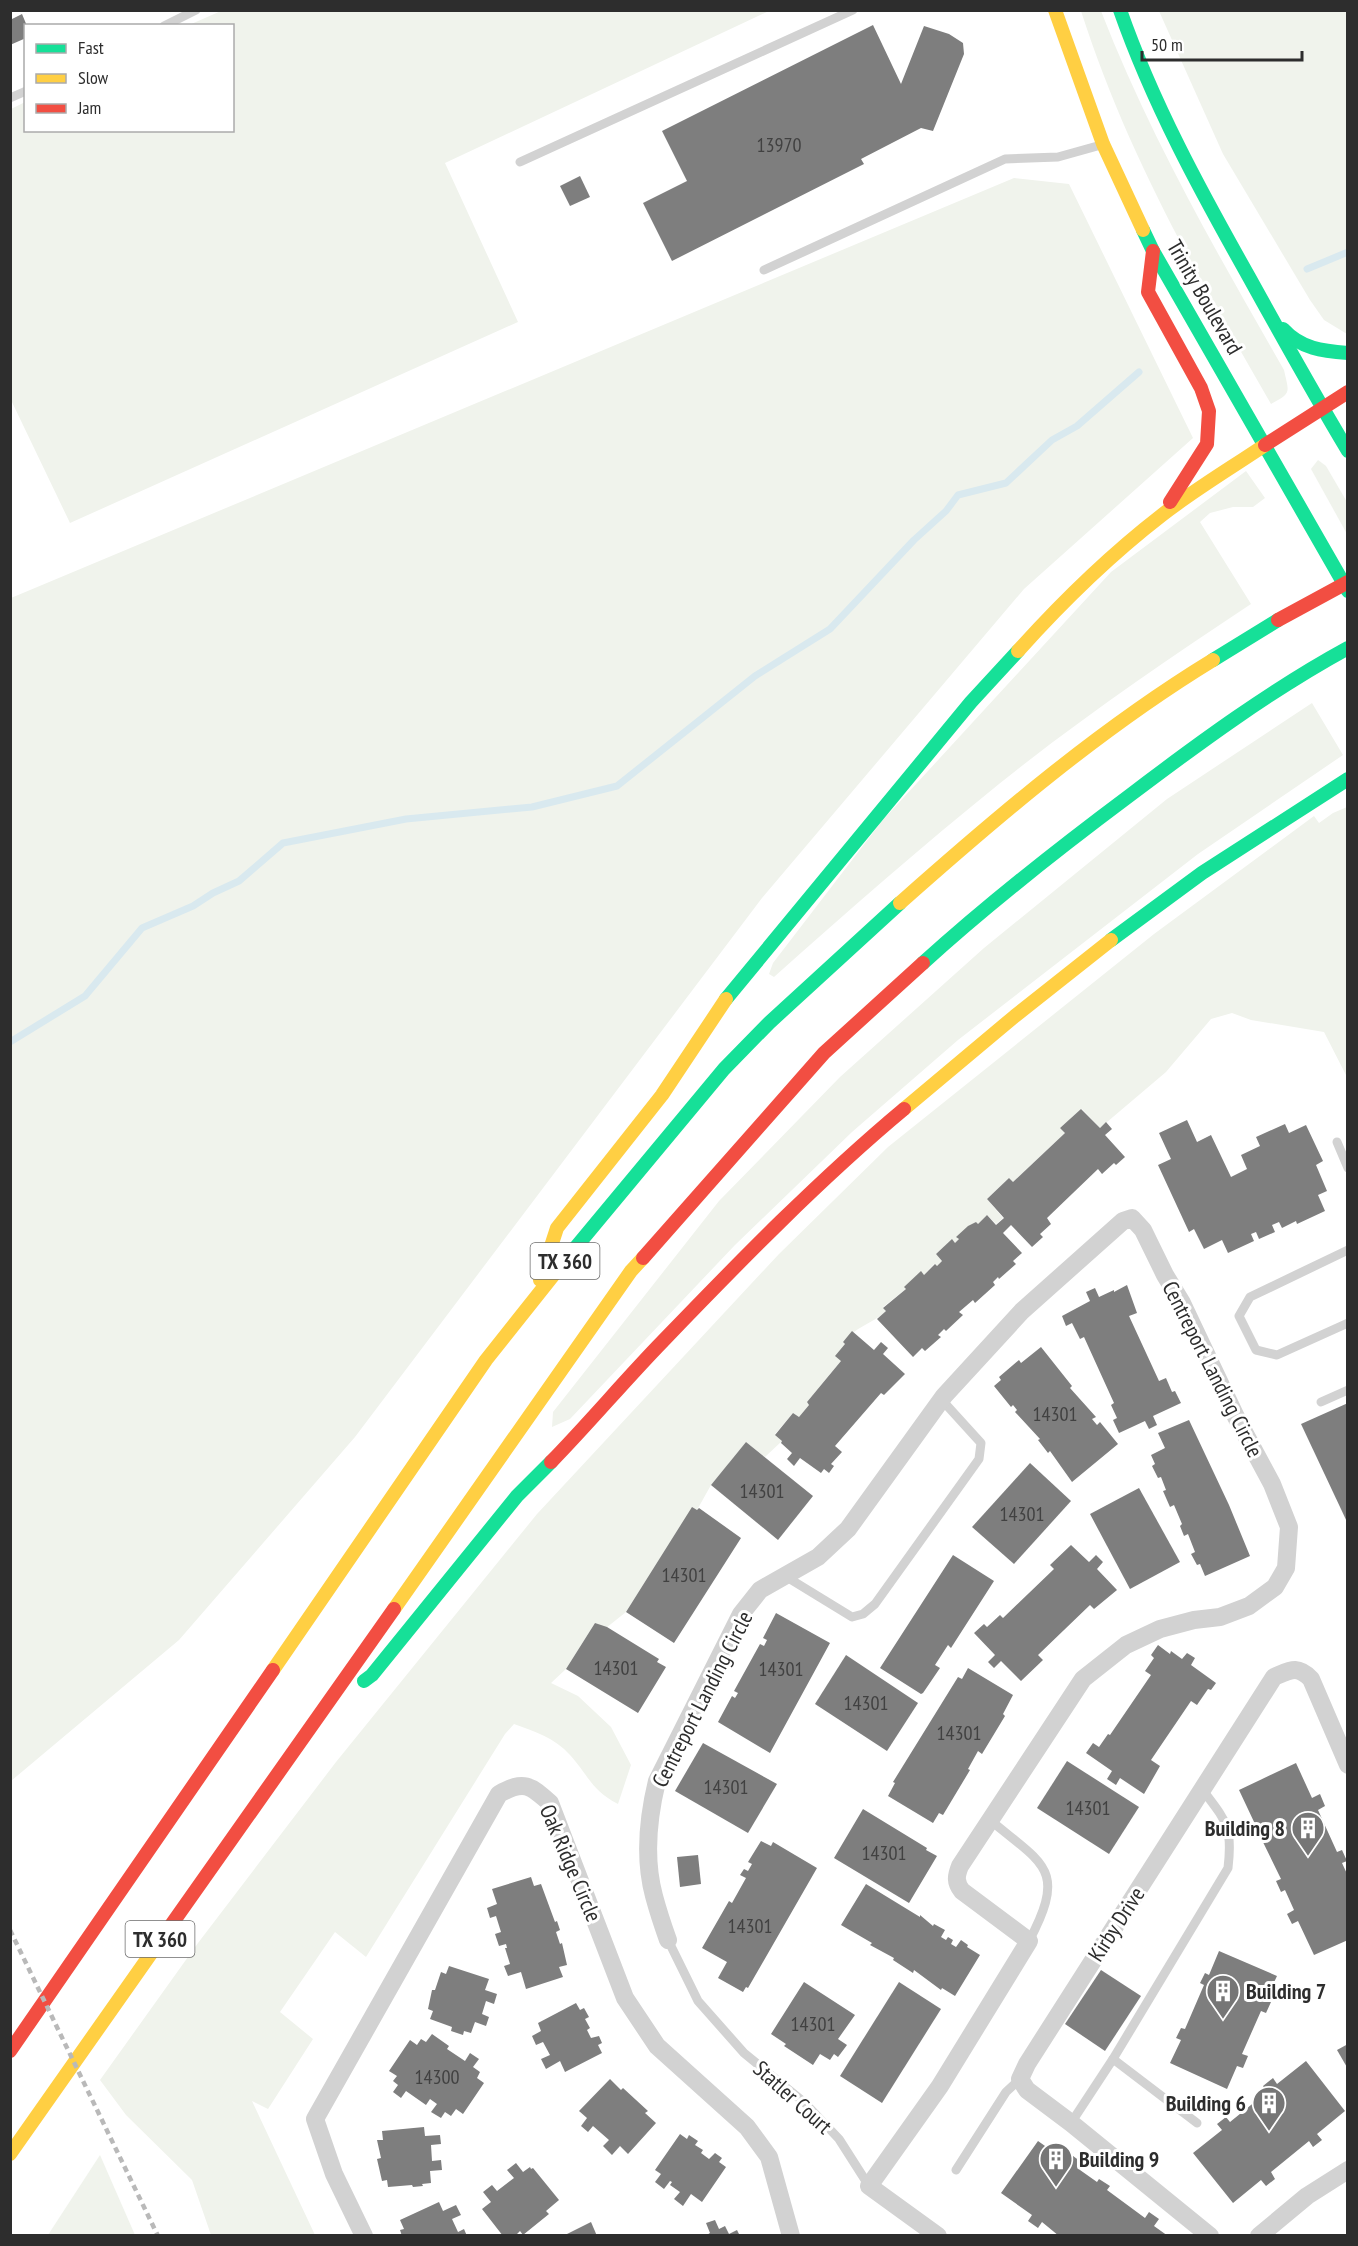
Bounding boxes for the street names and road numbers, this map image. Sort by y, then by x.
street label: Trinity Boulevard [1161,235,1249,359]
road number: TX 360 [530,1243,600,1279]
street label: Centreport Landing Circle [1156,1276,1270,1462]
street label: Centreport Landing Circle [645,1606,759,1792]
street label: Oak Ridge Circle [534,1800,608,1926]
street label: Kirby Drive [1082,1881,1150,1967]
road number: TX 360 [126,1921,195,1957]
street label: Statler Court [748,2054,838,2140]

